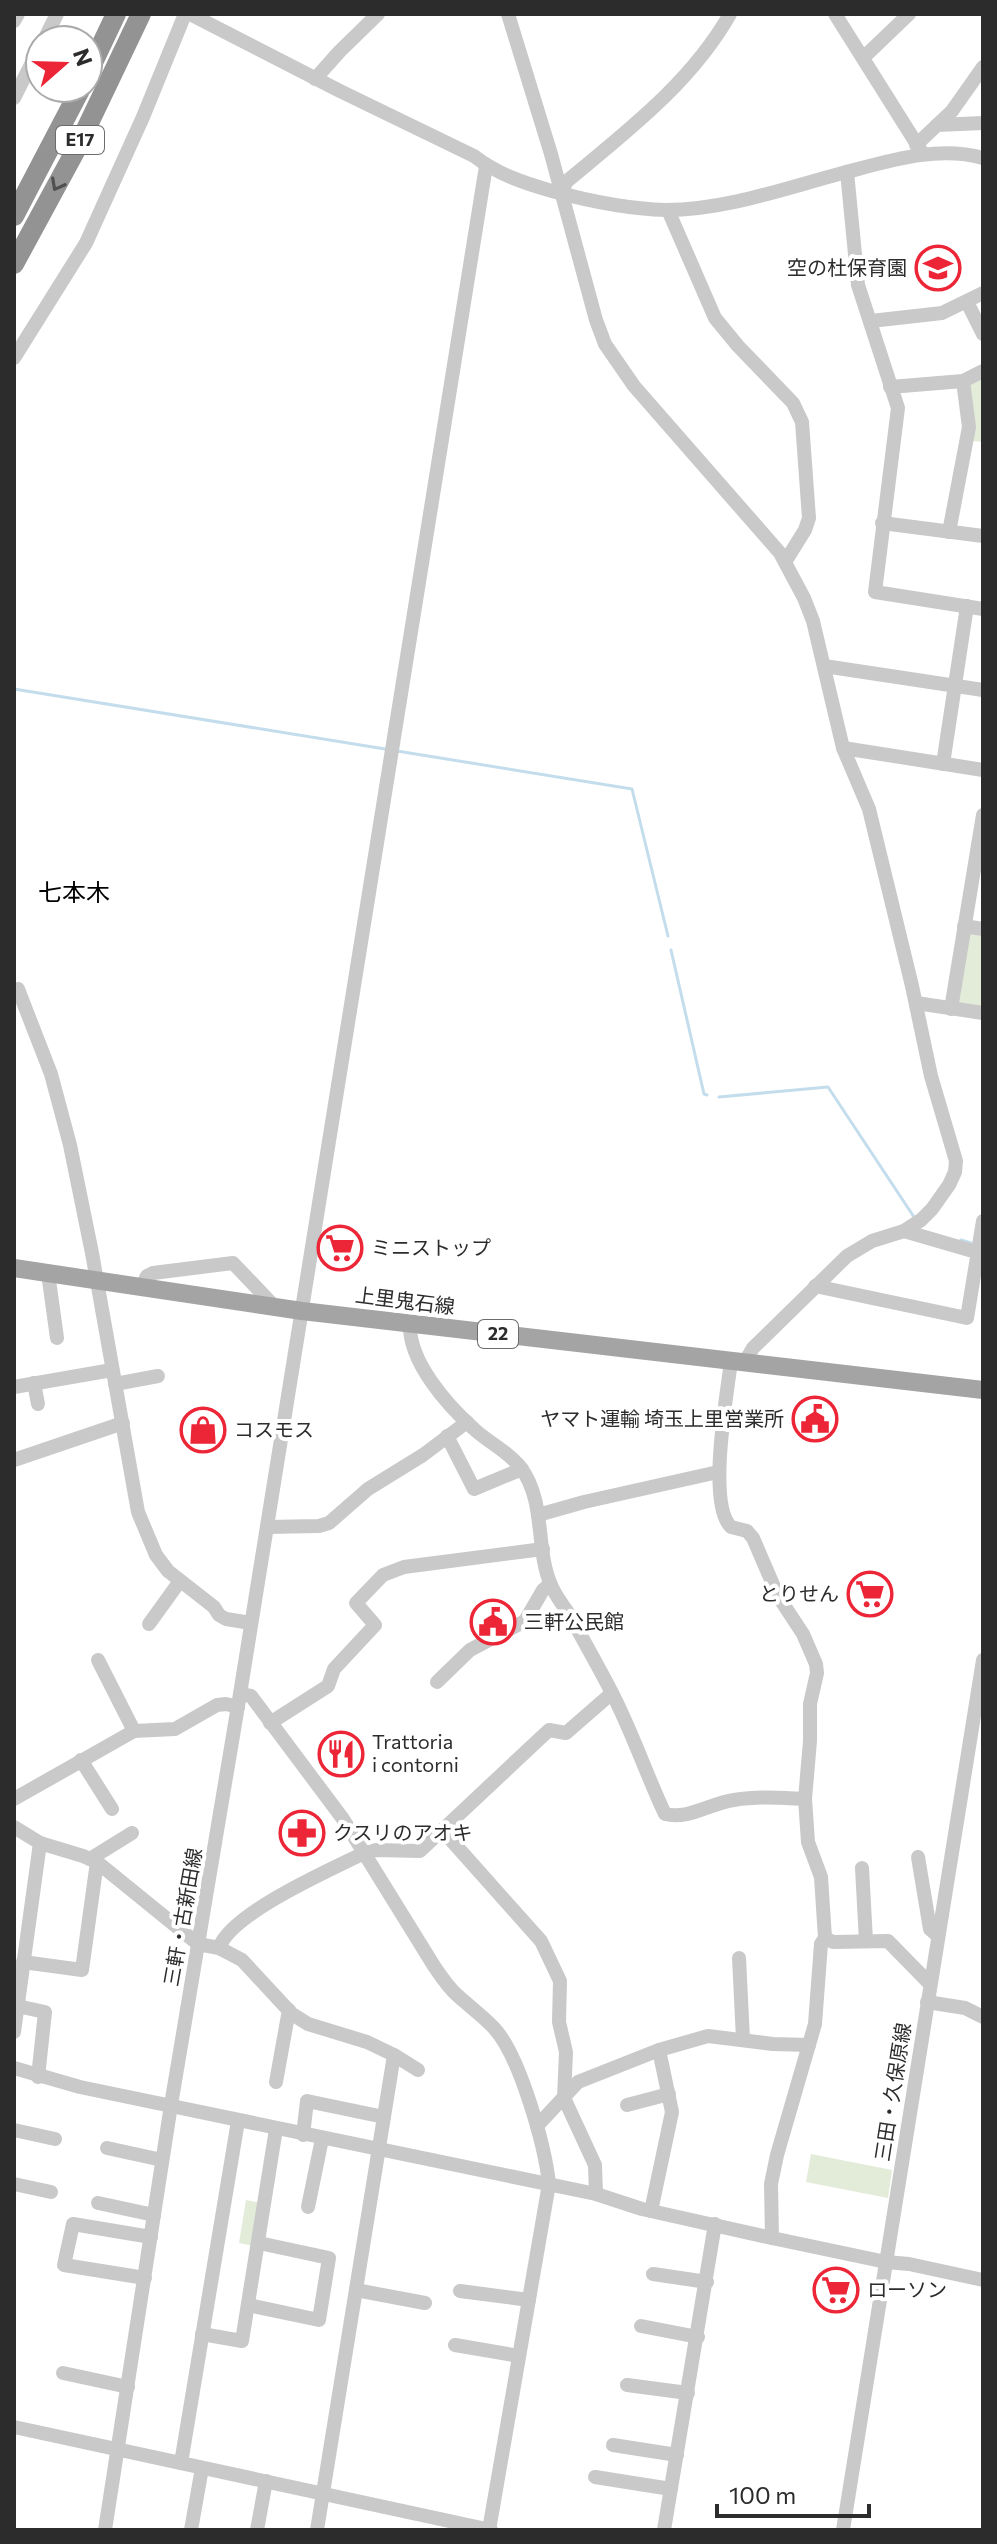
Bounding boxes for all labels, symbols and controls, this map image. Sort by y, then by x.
north arrow [24,24,104,104]
text: N [68,45,99,69]
road number: E17 [56,126,104,154]
one-way arrow [52,176,67,191]
school or university icon: 空の杜保育園 [914,244,962,292]
place label: 空の杜保育園 [787,255,907,279]
district label: 七本木 [38,877,110,906]
supermarket icon: ミニストップ [316,1224,364,1272]
place label: ミニストップ [371,1235,491,1259]
street label: 上里鬼石線 [354,1282,456,1318]
road number: 22 [478,1320,518,1348]
public building icon: ヤマト運輸 埼玉上里営業所 [791,1395,839,1443]
shop icon: コスモス [179,1406,227,1454]
place label: ヤマト運輸 埼玉上里営業所 [540,1406,784,1430]
place label: コスモス [234,1417,314,1441]
supermarket icon: とりせん [846,1570,894,1618]
place label: とりせん [759,1581,839,1605]
public building icon: 三軒公民館 [469,1598,517,1646]
place label: 三軒公民館 [524,1609,624,1633]
place label: Trattoria i contorni [372,1729,459,1776]
restaurant icon: Trattoria i contorni [317,1730,365,1778]
pharmacy icon: クスリのアオキ [278,1809,326,1857]
place label: クスリのアオキ [333,1820,472,1844]
street label: 三軒・古新田線 [158,1846,206,1988]
street label: 三田・久保原線 [869,2021,915,2163]
supermarket icon: ローソン [812,2266,860,2314]
place label: ローソン [867,2277,947,2301]
scale bar [717,2468,869,2518]
text: 100 m [729,2480,796,2509]

